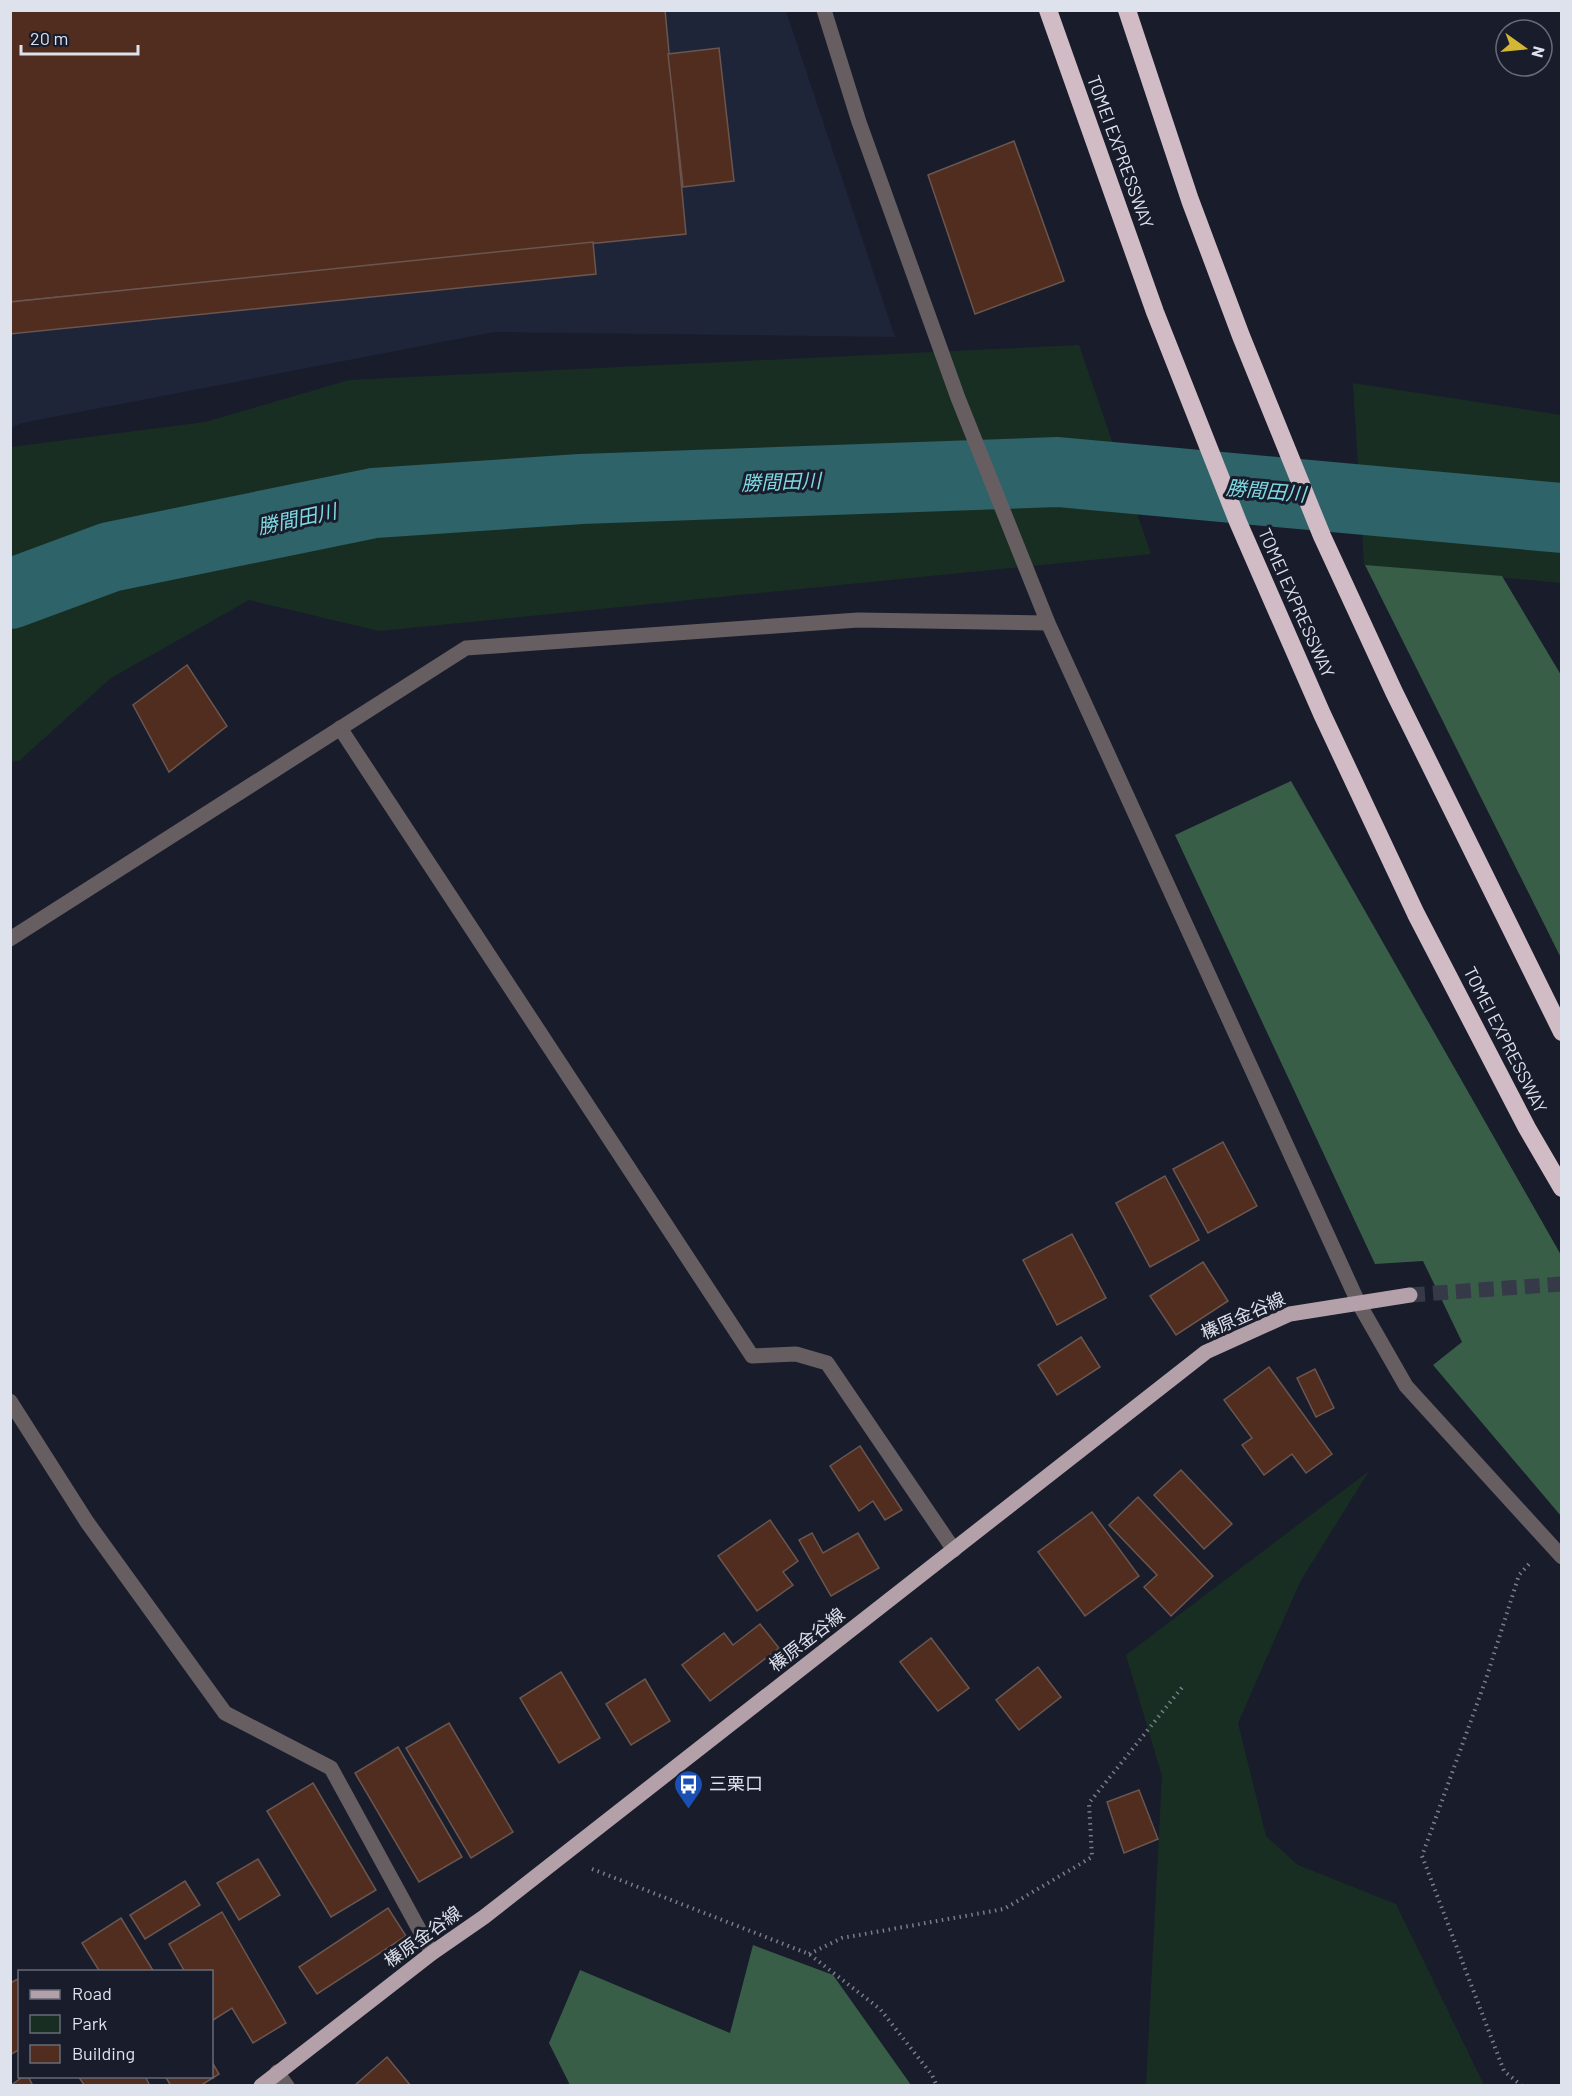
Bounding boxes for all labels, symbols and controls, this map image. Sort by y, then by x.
scale bar [21,18,138,56]
north arrow [1494,18,1554,78]
text: 20 m [30,27,68,49]
text: N [1528,44,1550,60]
street label: TOMEI EXPRESSWAY [1083,72,1159,231]
water label: 勝間田川 [741,468,823,494]
water label: 勝間田川 [1225,475,1309,506]
water label: 勝間田川 [255,498,340,538]
street label: TOMEI EXPRESSWAY [1254,524,1340,681]
street label: TOMEI EXPRESSWAY [1459,963,1552,1116]
street label: 榛原金谷線 [1197,1287,1288,1343]
street label: 榛原金谷線 [764,1603,849,1676]
bus stop icon: 三栗口 [672,1768,704,1810]
place label: 三栗口 [709,1772,763,1794]
street label: 榛原金谷線 [380,1901,465,1972]
legend [18,1970,213,2078]
text: Road [72,1982,112,2004]
text: Park [72,2012,107,2034]
text: Building [72,2042,135,2064]

